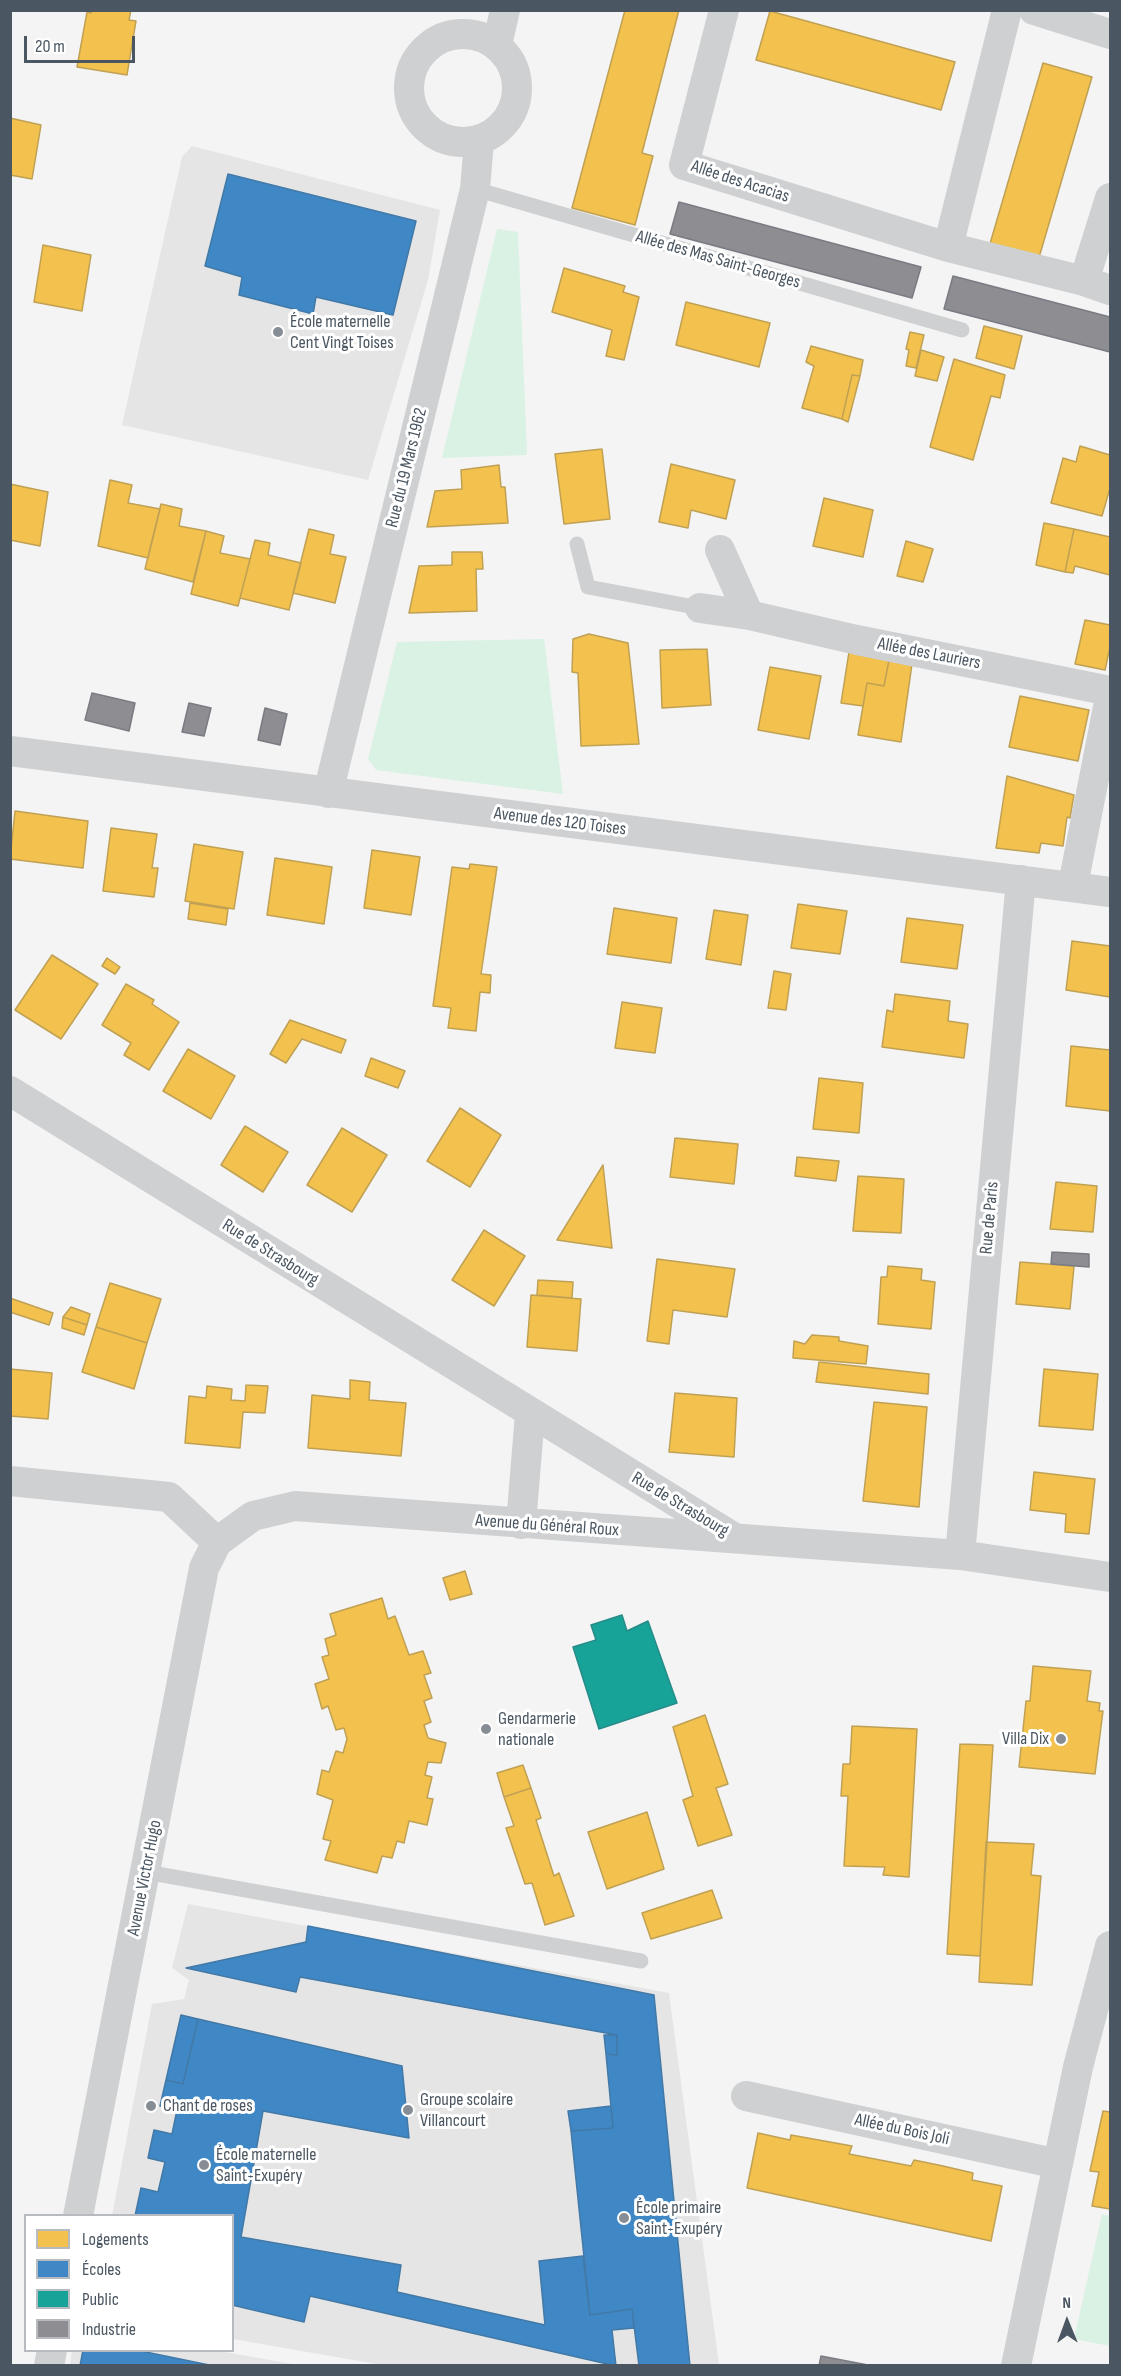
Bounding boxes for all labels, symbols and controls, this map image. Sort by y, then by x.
scale bar [27,24,138,62]
text: 20 m [35,36,65,57]
street label: Allée des Acacias [688,156,792,208]
street label: Allée des Mas Saint-Georges [633,226,803,294]
place label: École maternelle Cent Vingt Toises [290,311,394,354]
marker: École maternelle Cent Vingt Toises [271,325,285,339]
street label: Rue du 19 Mars 1962 [382,406,432,530]
street label: Allée des Lauriers [876,633,982,675]
street label: Avenue des 120 Toises [493,803,627,841]
street label: Rue de Paris [976,1181,1004,1255]
street label: Rue de Strasbourg [218,1215,322,1291]
street label: Rue de Strasbourg [628,1468,732,1542]
street label: Avenue du Général Roux [475,1510,619,1542]
place label: Gendarmerie nationale [498,1708,576,1750]
marker: Gendarmerie nationale [479,1722,493,1736]
place label: Villa Dix [1002,1728,1049,1750]
marker: Villa Dix [1054,1732,1068,1746]
street label: Avenue Victor Hugo [123,1818,167,1938]
place label: Groupe scolaire Villancourt [420,2089,513,2132]
place label: Chant de roses [163,2095,253,2117]
marker: Chant de roses [144,2099,158,2113]
marker: Groupe scolaire Villancourt [401,2103,415,2117]
street label: Allée du Bois Joli [853,2109,951,2151]
place label: École maternelle Saint-Exupéry [216,2144,316,2186]
marker: École maternelle Saint-Exupéry [197,2158,211,2172]
place label: École primaire Saint-Exupéry [636,2197,722,2240]
marker: École primaire Saint-Exupéry [617,2211,631,2225]
legend [24,2214,234,2352]
text: Logements [82,2229,149,2250]
text: Écoles [82,2259,121,2280]
text: Public [82,2289,119,2310]
north arrow [1037,2292,1097,2352]
text: N [1062,2294,1071,2313]
text: Industrie [82,2319,136,2340]

